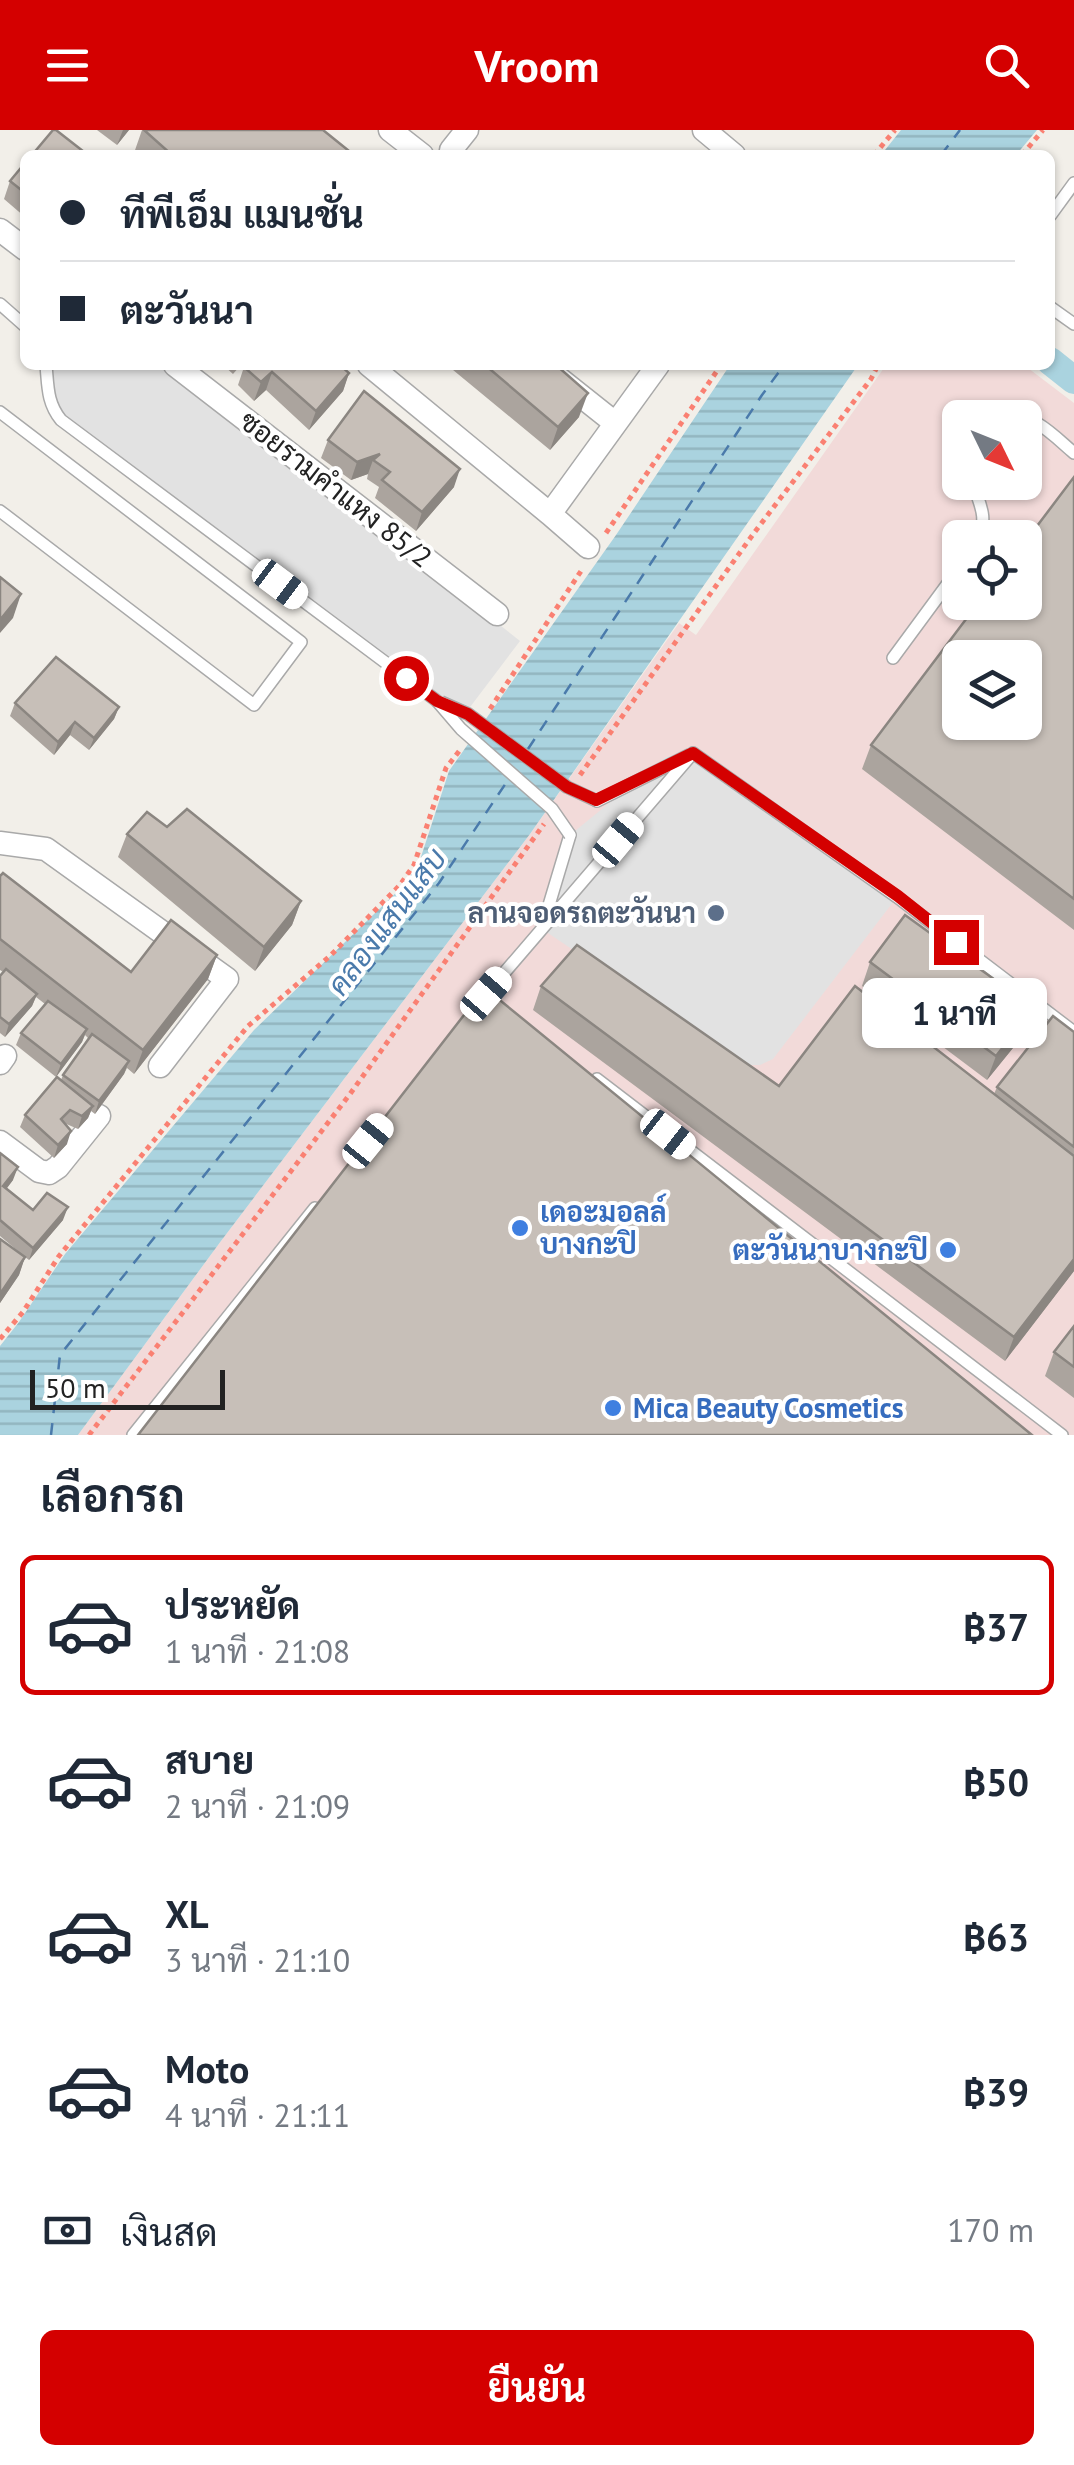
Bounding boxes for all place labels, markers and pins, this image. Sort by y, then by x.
place label: ลานจอดรถตะวันนา [467,894,696,931]
marker: ลานจอดรถตะวันนา [705,902,727,924]
place label: เดอะมอลล์ บางกะปิ [540,1193,667,1262]
marker: เดอะมอลล์ บางกะปิ [509,1217,531,1239]
place label: ตะวันนาบางกะปิ [733,1231,928,1268]
marker: ตะวันนาบางกะปิ [937,1239,959,1261]
place label: Mica Beauty Cosmetics [633,1389,904,1426]
marker: Mica Beauty Cosmetics [602,1397,624,1419]

